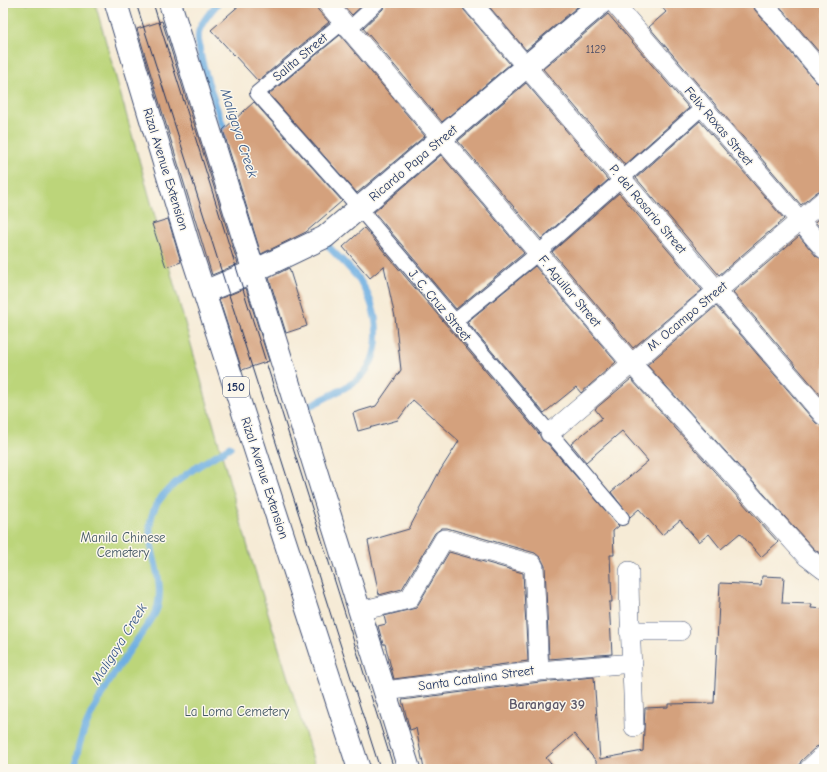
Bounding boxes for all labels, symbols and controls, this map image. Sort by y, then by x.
street label: Salita Street [270,29,331,84]
house number: 1129 [586,43,606,56]
street label: Felix Roxas Street [682,83,757,170]
water label: Maligaya Creek [216,85,261,180]
street label: Rizal Avenue Extension [140,106,192,232]
street label: Ricardo Papa Street [366,121,461,204]
street label: P. del Rosario Street [606,161,690,258]
street label: F. Aguilar Street [536,252,605,331]
street label: J. C. Cruz Street [406,266,475,345]
street label: M. Ocampo Street [644,277,731,354]
road number: 150 [223,377,249,397]
street label: Rizal Avenue Extension [238,415,292,541]
park label: Manila Chinese Cemetery [80,530,166,560]
water label: Maligaya Creek [87,600,151,689]
street label: Santa Catalina Street [417,662,536,694]
district label: Barangay 39 [509,696,585,713]
park label: La Loma Cemetery [185,704,290,719]

